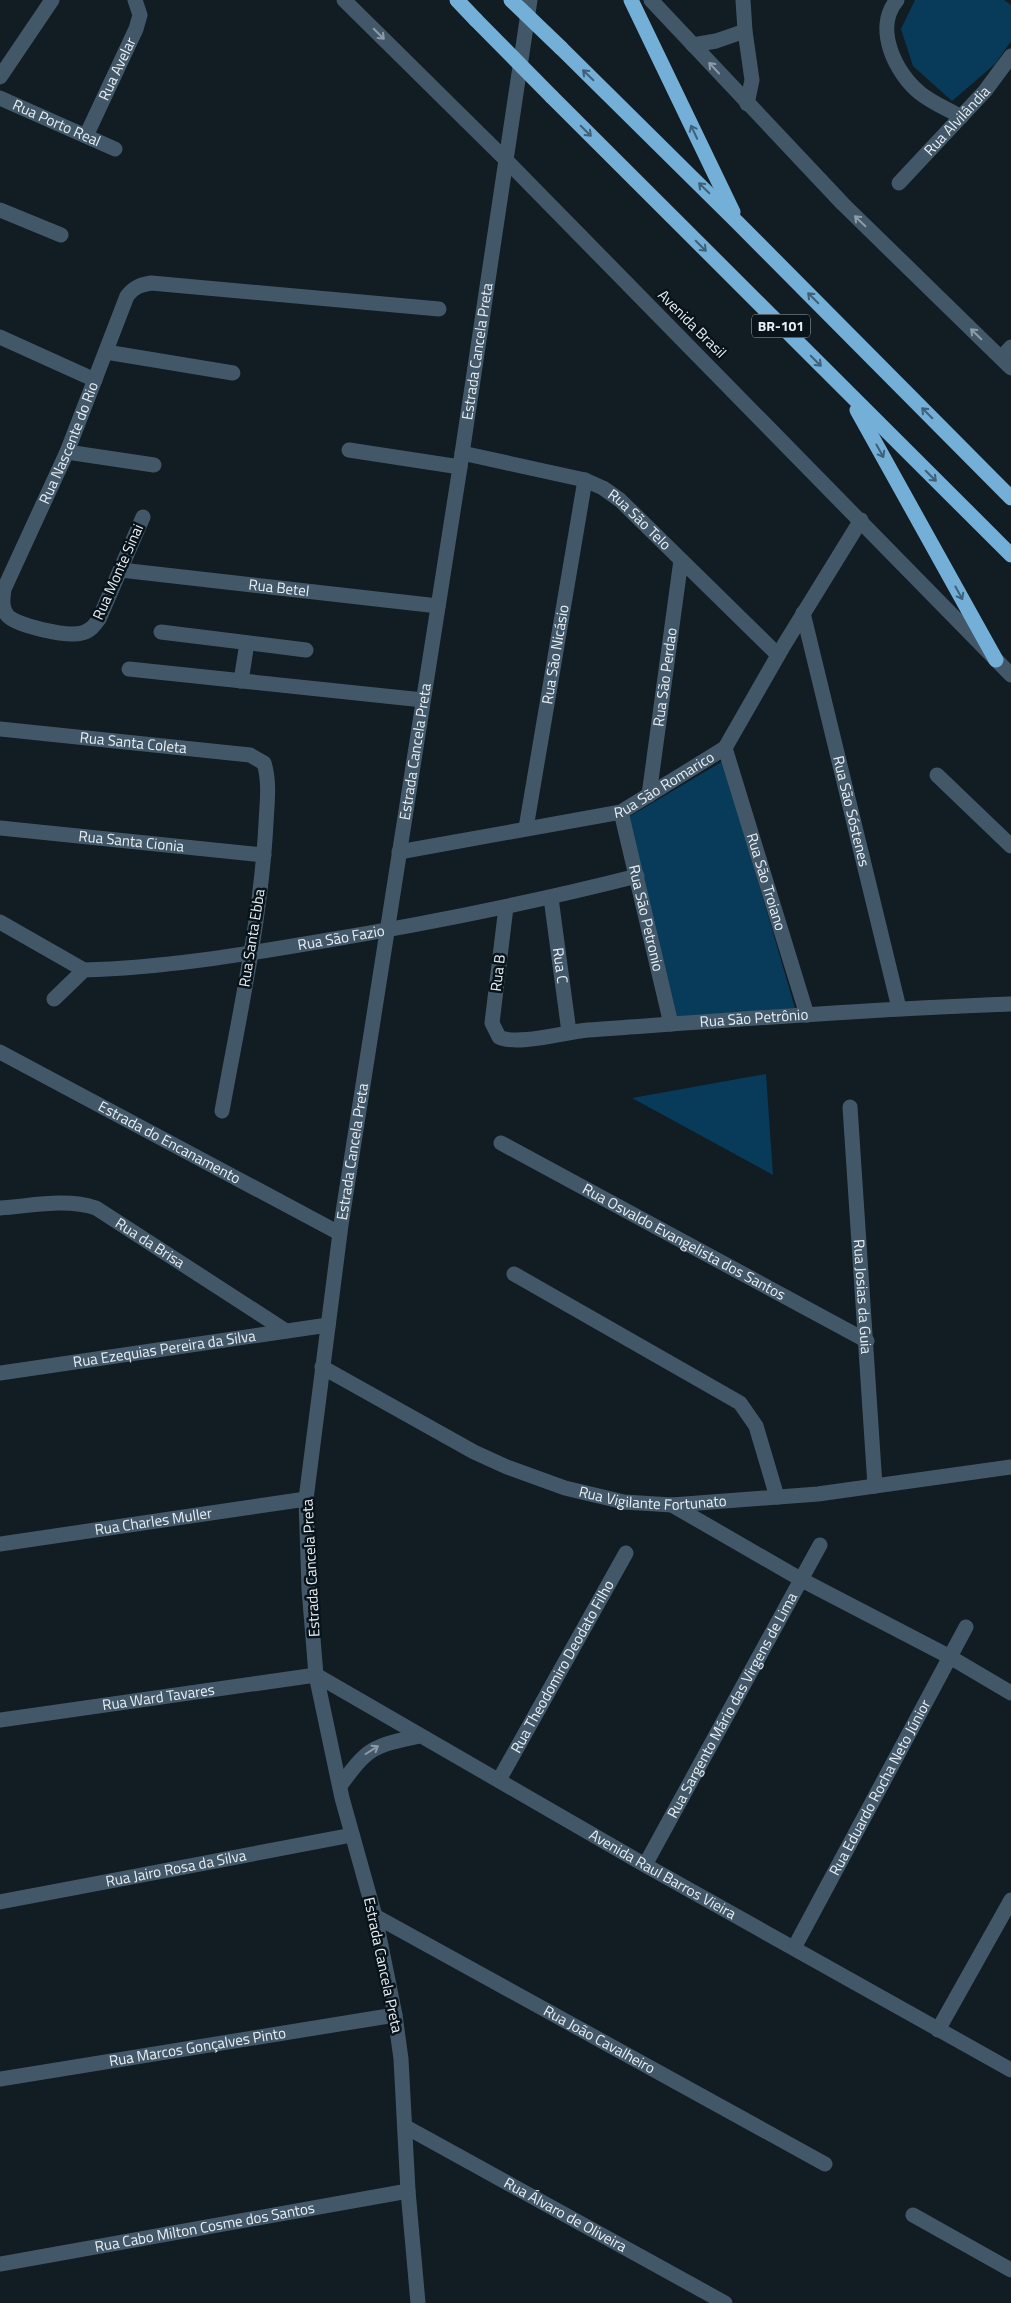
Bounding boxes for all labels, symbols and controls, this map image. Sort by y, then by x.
one-way arrow [373,28,385,40]
street label: Rua Avelar [92,33,142,104]
one-way arrow [708,61,720,74]
one-way arrow [582,69,594,81]
street label: Rua Alvilândia [918,80,996,161]
street label: Rua Porto Real [9,93,105,152]
one-way arrow [580,125,593,137]
one-way arrow [688,125,698,140]
one-way arrow [697,182,710,194]
one-way arrow [854,215,866,227]
one-way arrow [695,240,707,253]
street label: Estrada Cancela Preta [455,281,499,421]
street label: Avenida Brasil [653,284,732,363]
one-way arrow [807,292,819,304]
road number: BR-101 [752,314,810,338]
one-way arrow [970,328,982,340]
one-way arrow [810,355,822,368]
street label: Rua Nascente do Rio [33,378,104,508]
one-way arrow [921,407,934,419]
one-way arrow [875,443,885,458]
one-way arrow [925,470,937,482]
street label: Rua São Telo [603,483,677,555]
street label: Rua Monte Sinai [86,520,149,623]
street label: Rua Betel [247,573,311,602]
one-way arrow [955,585,964,600]
street label: Rua São Nicásio [535,603,575,706]
street label: Rua São Perdao [646,626,683,728]
street label: Estrada Cancela Preta [393,681,437,822]
street label: Rua Santa Coleta [79,725,188,759]
street label: Rua São Romarico [612,745,719,824]
street label: Rua São Sóstenes [827,753,876,869]
street label: Rua Santa Cionia [77,824,186,858]
street label: Rua São Troiano [741,830,792,934]
street label: Rua São Petronio [623,862,670,974]
street label: Rua Santa Ebba [232,887,271,989]
street label: Rua São Fazio [296,918,386,956]
street label: Rua C [547,946,574,985]
street label: Rua B [484,953,511,993]
street label: Rua São Petrônio [699,1003,809,1033]
street label: Estrada Cancela Preta [330,1081,374,1222]
street label: Estrada do Encanamento [94,1095,245,1190]
street label: Rua Osvaldo Evangelista dos Santos [578,1177,790,1306]
street label: Rua da Brisa [111,1211,190,1274]
street label: Rua Josias da Guia [848,1238,878,1355]
street label: Rua Ezequias Pereira da Silva [71,1324,257,1373]
street label: Rua Vigilante Fortunato [577,1480,727,1516]
street label: Estrada Cancela Preta [295,1498,326,1638]
street label: Rua Charles Muller [93,1501,214,1541]
street label: Rua Theodomiro Deodato Filho [504,1575,620,1757]
street label: Rua Sargento Mário das Virgens de Lima [661,1588,803,1822]
street label: Rua Ward Tavares [101,1678,216,1716]
street label: Rua Eduardo Rocha Neto Júnior [823,1695,936,1880]
one-way arrow [365,1745,379,1755]
street label: Avenida Raul Barros Vieira [585,1823,741,1925]
street label: Rua Jairo Rosa da Silva [104,1843,248,1893]
street label: Estrada Cancela Preta [358,1895,409,2035]
street label: Rua João Cavalheiro [539,1999,660,2079]
street label: Rua Marcos Gonçalves Pinto [107,2021,288,2072]
street label: Rua Álvaro de Oliveira [500,2171,632,2258]
street label: Rua Cabo Milton Cosme dos Santos [93,2196,317,2258]

